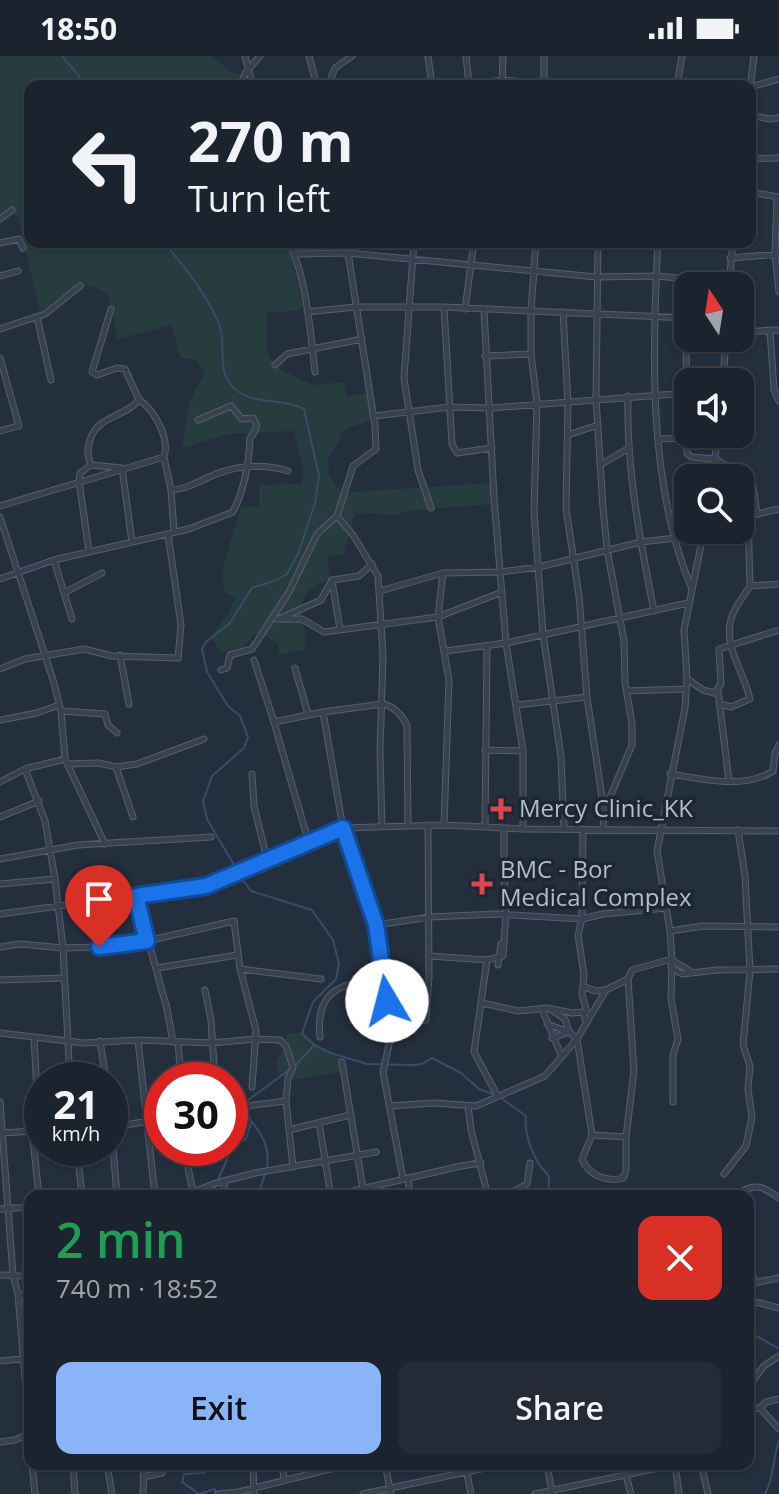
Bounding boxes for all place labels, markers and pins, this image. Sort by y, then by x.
place label: Mercy Clinic_KK [519,791,693,824]
marker: Mercy Clinic_KK [490,798,512,820]
place label: BMC - Bor Medical Complex [500,852,692,913]
pin [65,865,133,947]
marker: BMC - Bor Medical Complex [471,873,493,895]

